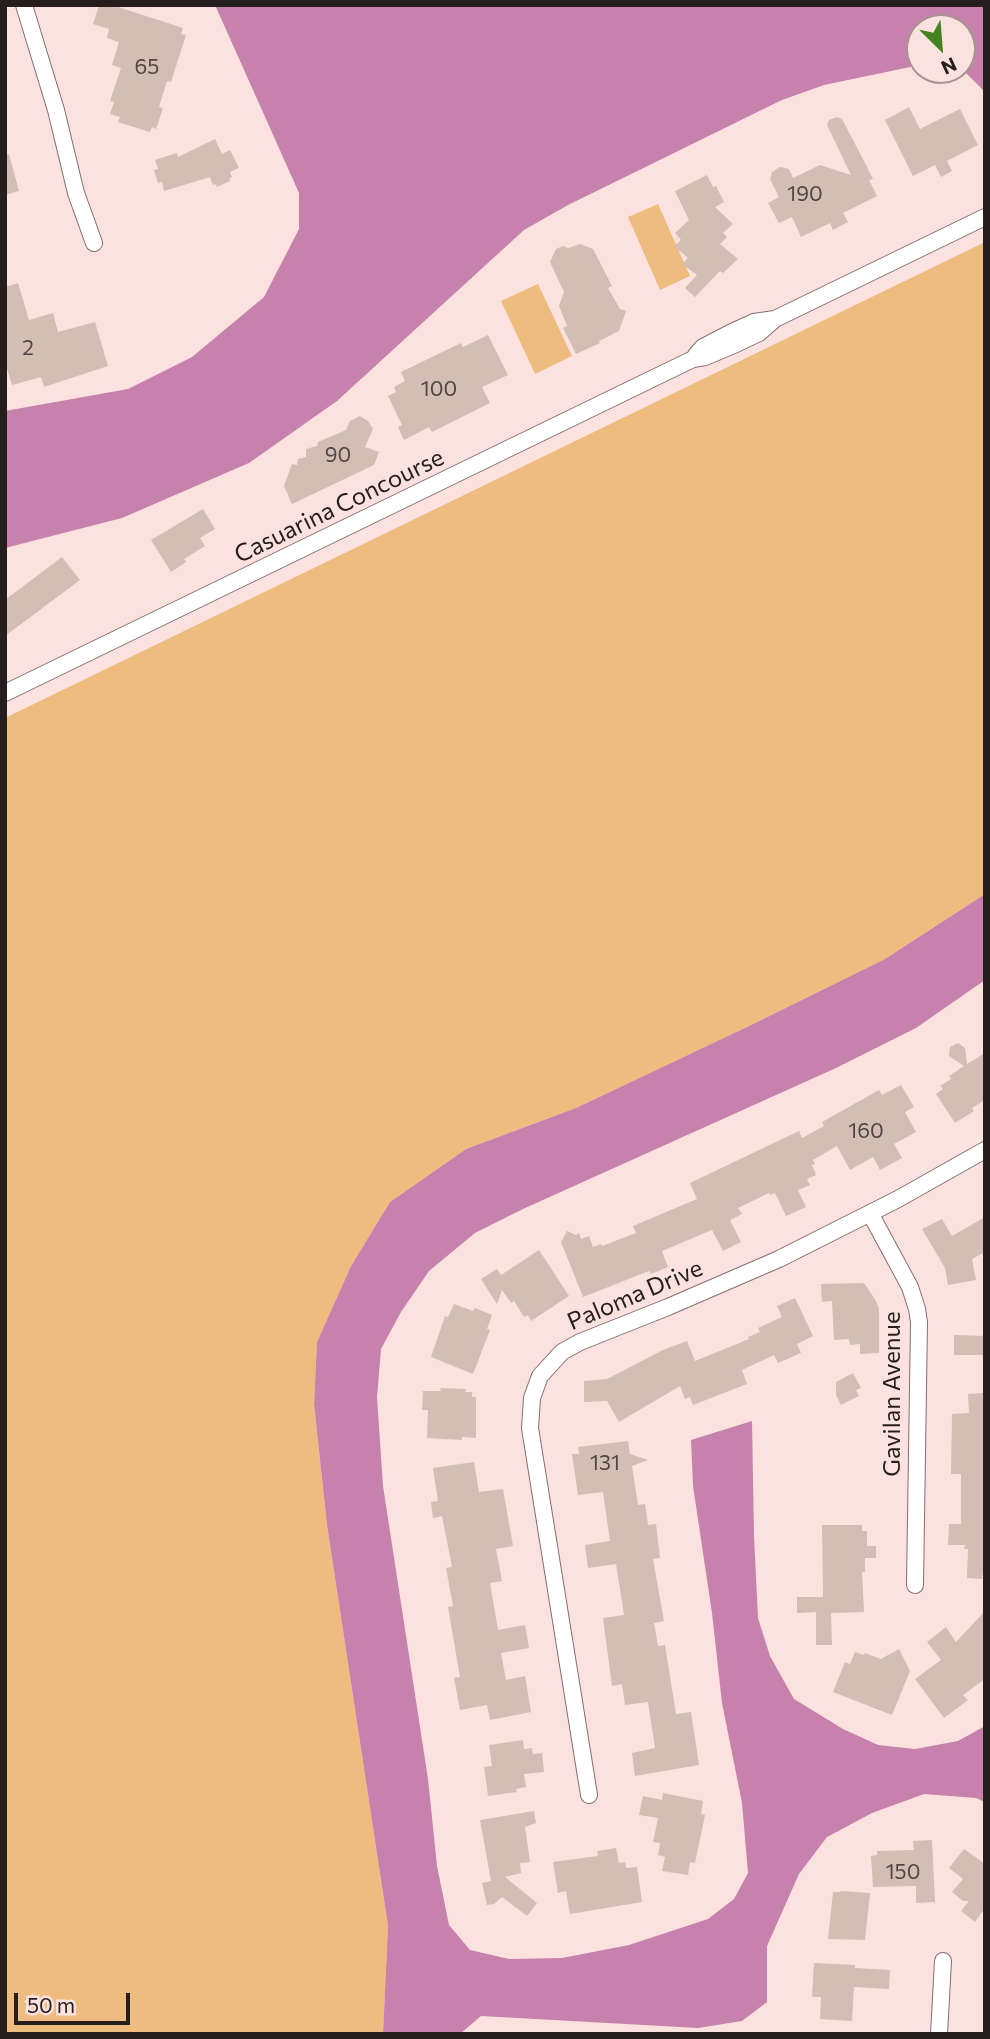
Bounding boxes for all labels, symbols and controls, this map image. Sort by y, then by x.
north arrow [906,14,976,84]
text: N [938,53,961,80]
house number: 65 [135,54,159,80]
house number: 190 [787,181,823,207]
house number: 2 [22,335,34,361]
house number: 100 [421,376,457,402]
house number: 90 [325,442,351,468]
street label: Casuarina Concourse [230,443,448,569]
house number: 160 [848,1118,884,1144]
street label: Paloma Drive [563,1254,707,1336]
street label: Gavilan Avenue [878,1311,906,1477]
house number: 131 [590,1450,620,1476]
house number: 150 [886,1859,920,1885]
scale bar [18,1980,133,2024]
text: 50 m [27,1992,75,2017]

